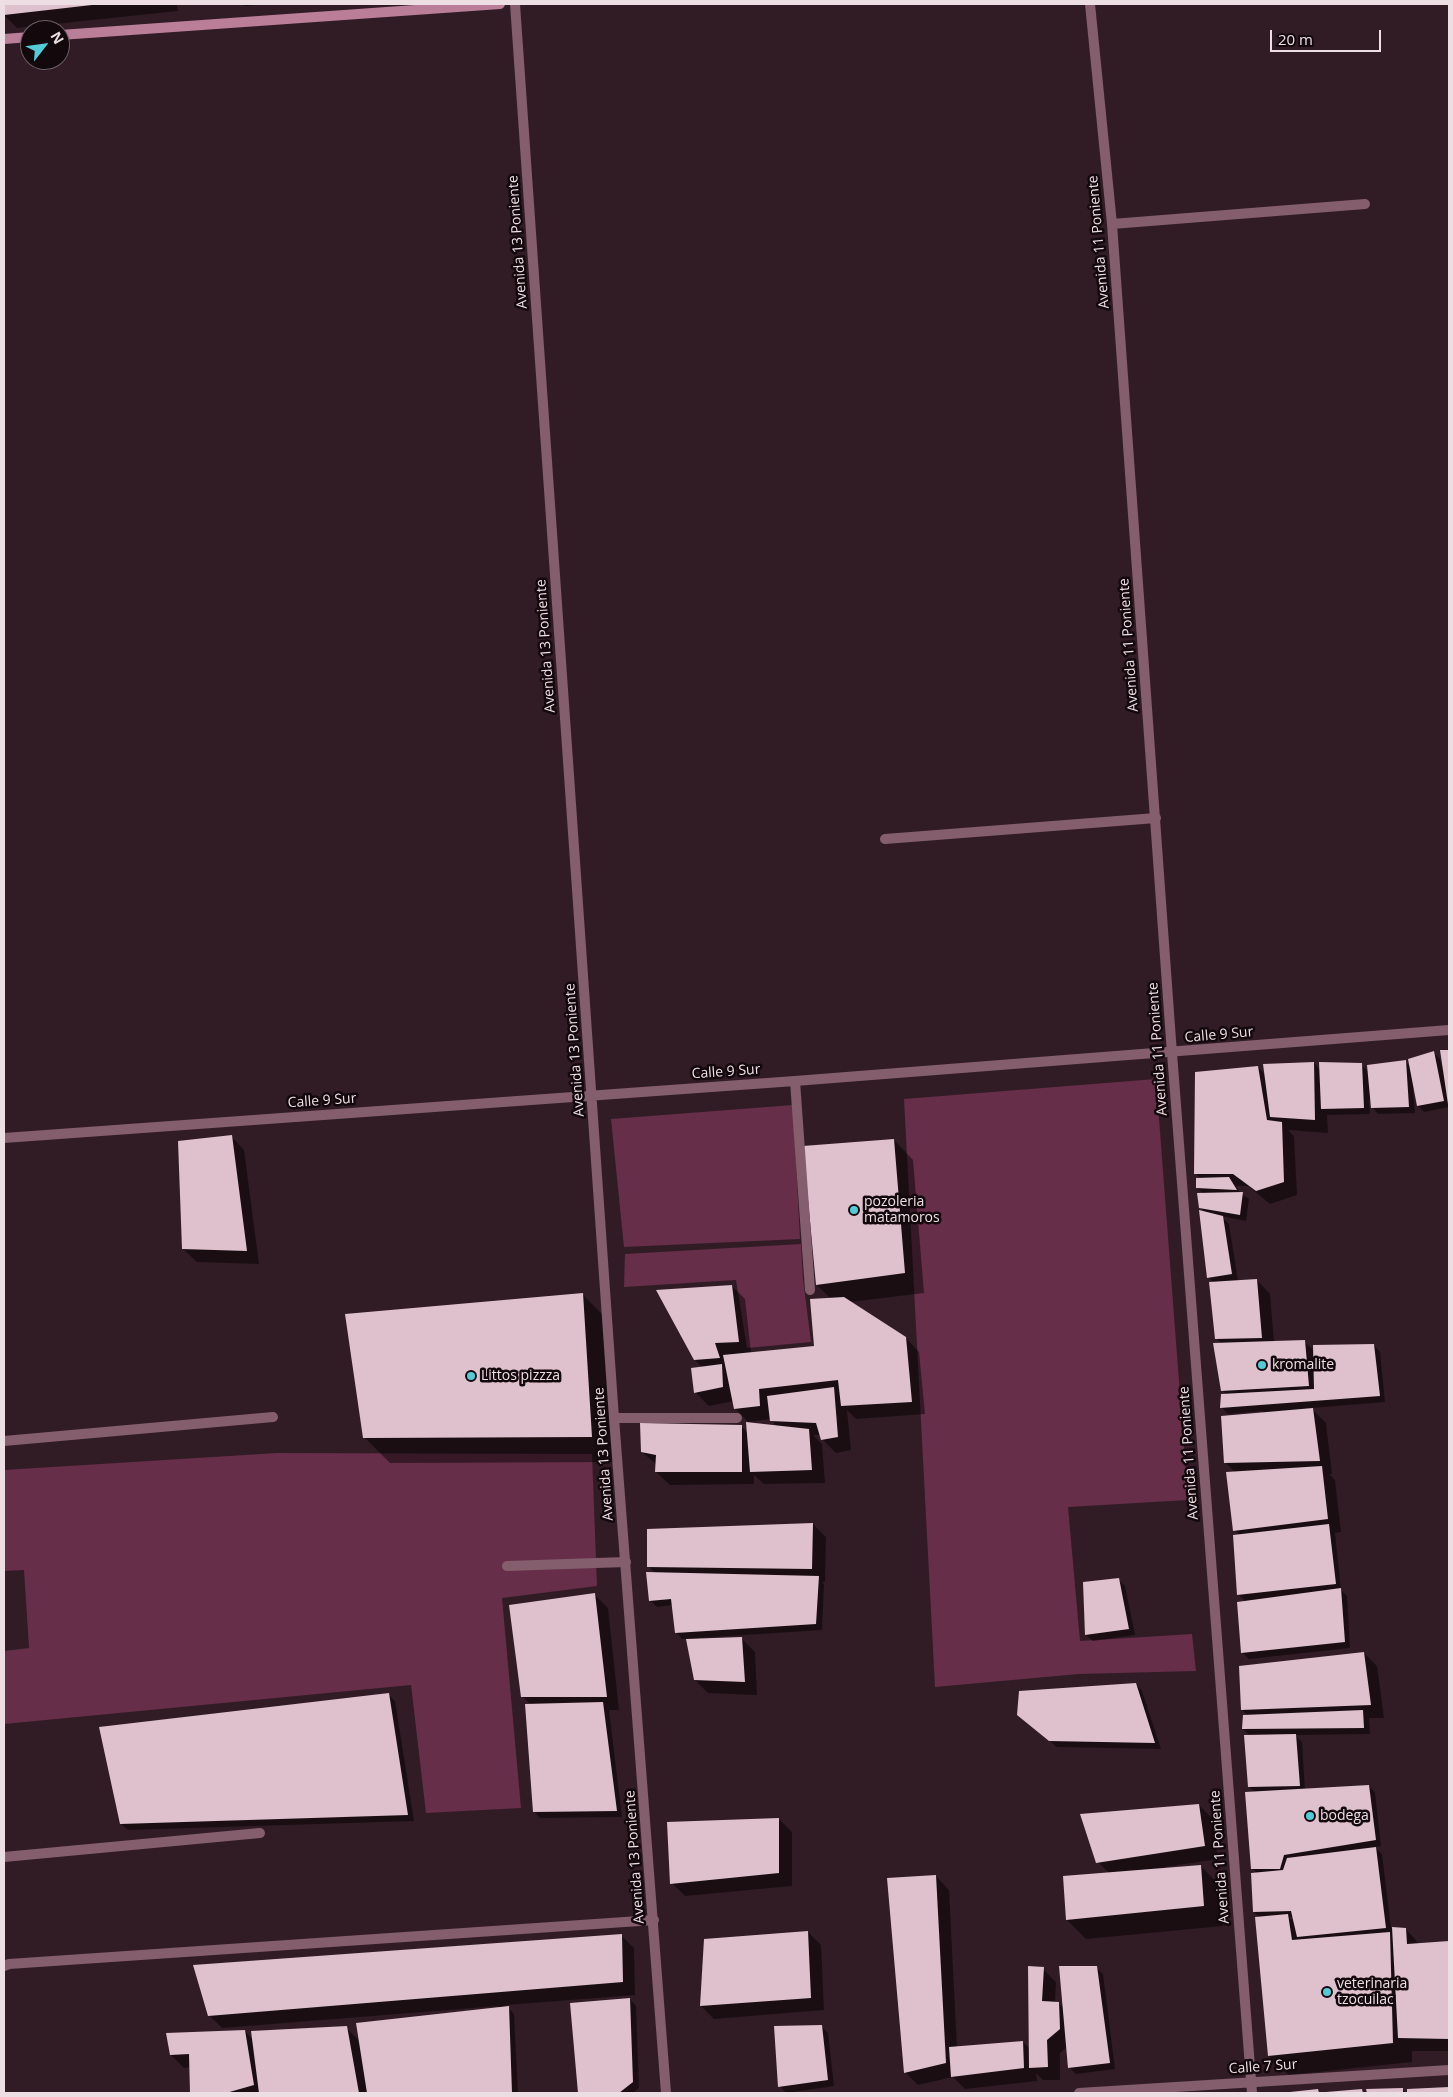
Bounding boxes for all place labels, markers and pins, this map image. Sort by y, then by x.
place label: pozoleria matamoros [864,1194,940,1226]
marker: pozoleria matamoros [848,1204,860,1216]
place label: kromalite [1272,1357,1334,1373]
marker: kromalite [1256,1359,1268,1371]
place label: Littos pizzza [481,1368,560,1384]
marker: Littos pizzza [465,1370,477,1382]
place label: bodega [1320,1808,1369,1824]
marker: bodega [1304,1810,1316,1822]
place label: veterinaria tzocuilac [1337,1976,1407,2008]
marker: veterinaria tzocuilac [1321,1986,1333,1998]

